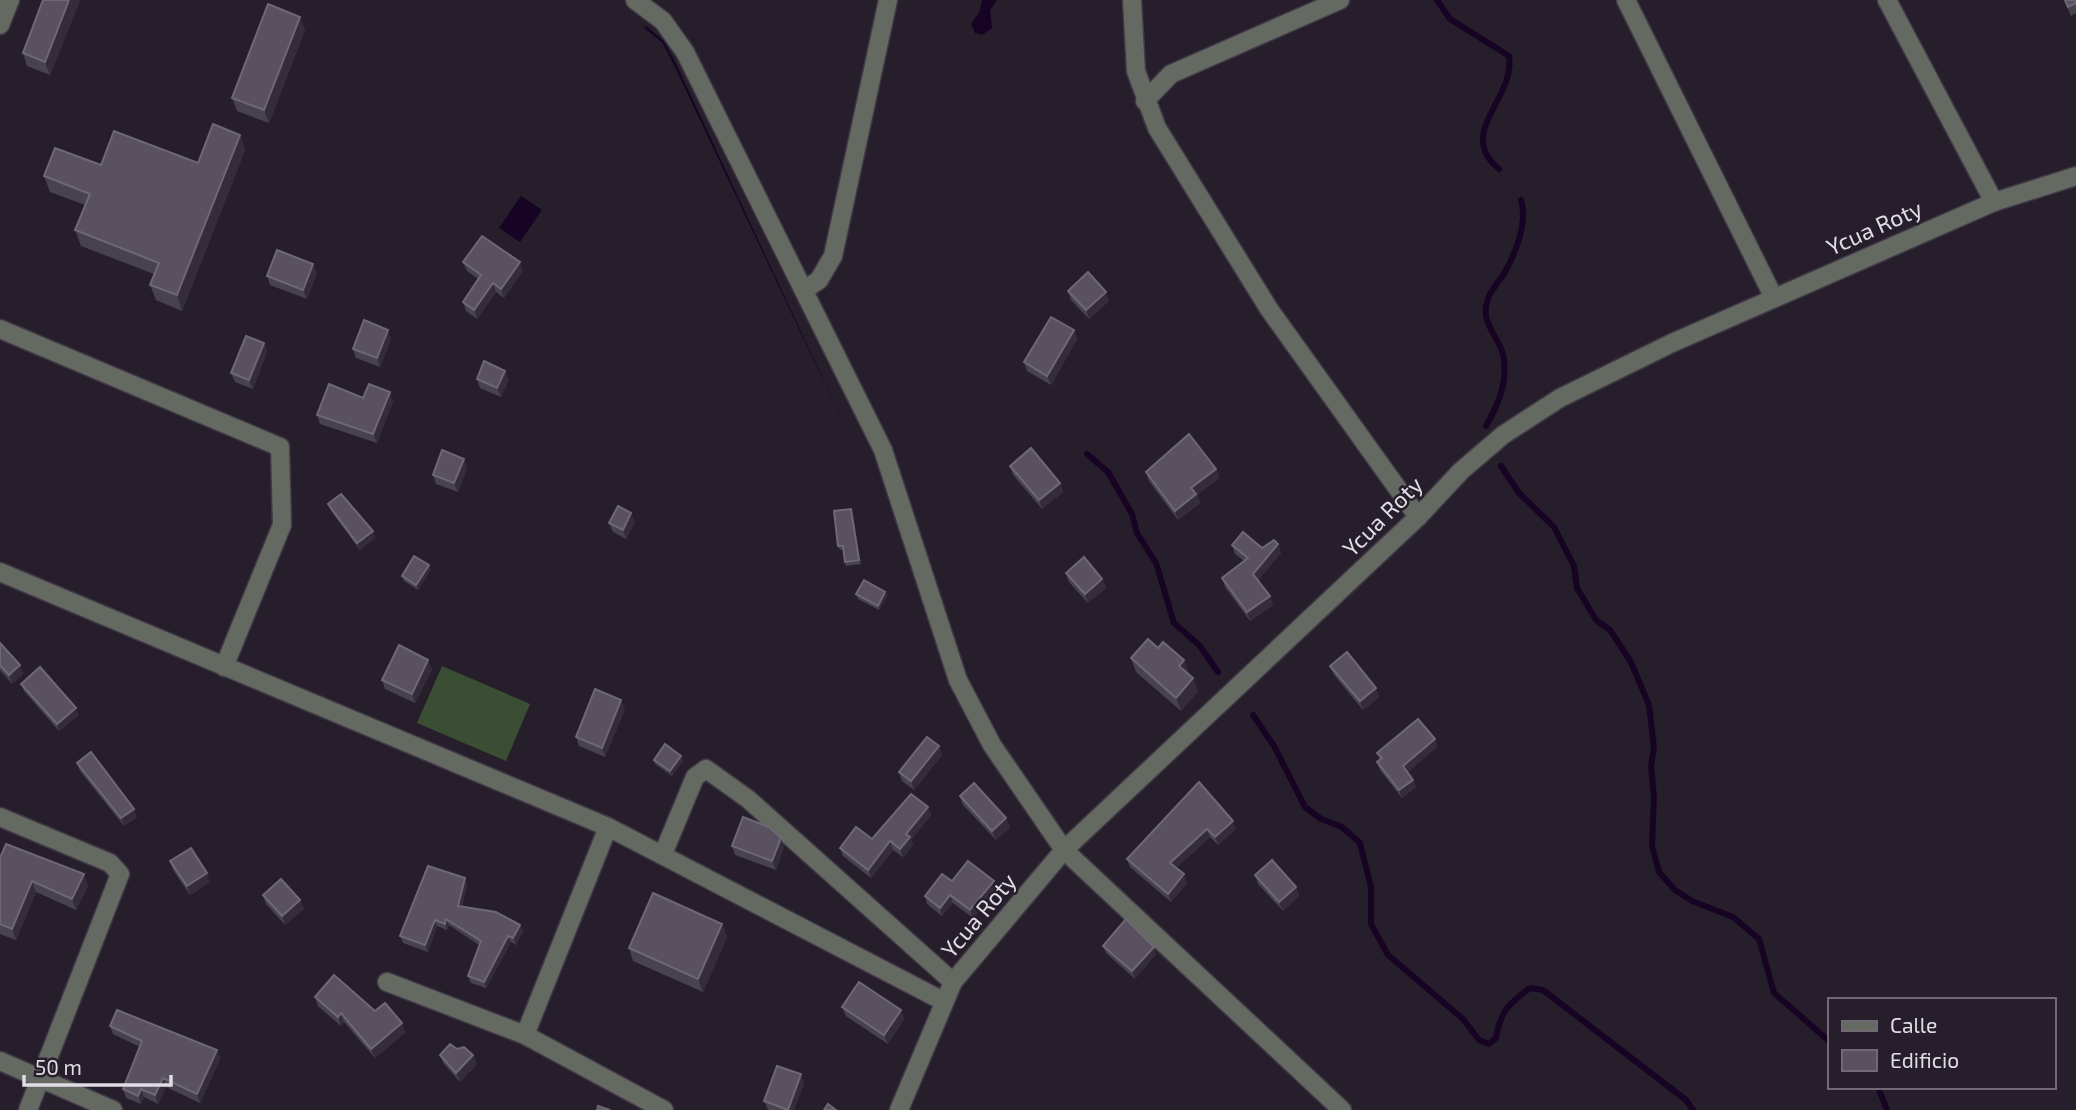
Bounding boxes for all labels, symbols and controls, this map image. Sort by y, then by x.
street label: Ycua Roty [1822,194,1926,260]
street label: Ycua Roty [1336,470,1428,562]
street label: Ycua Roty [935,867,1021,963]
legend [1828,998,2055,1089]
text: Calle [1890,1012,1937,1037]
scale bar [24,1044,172,1088]
text: Edificio [1890,1047,1959,1072]
text: 50 m [35,1054,82,1079]

